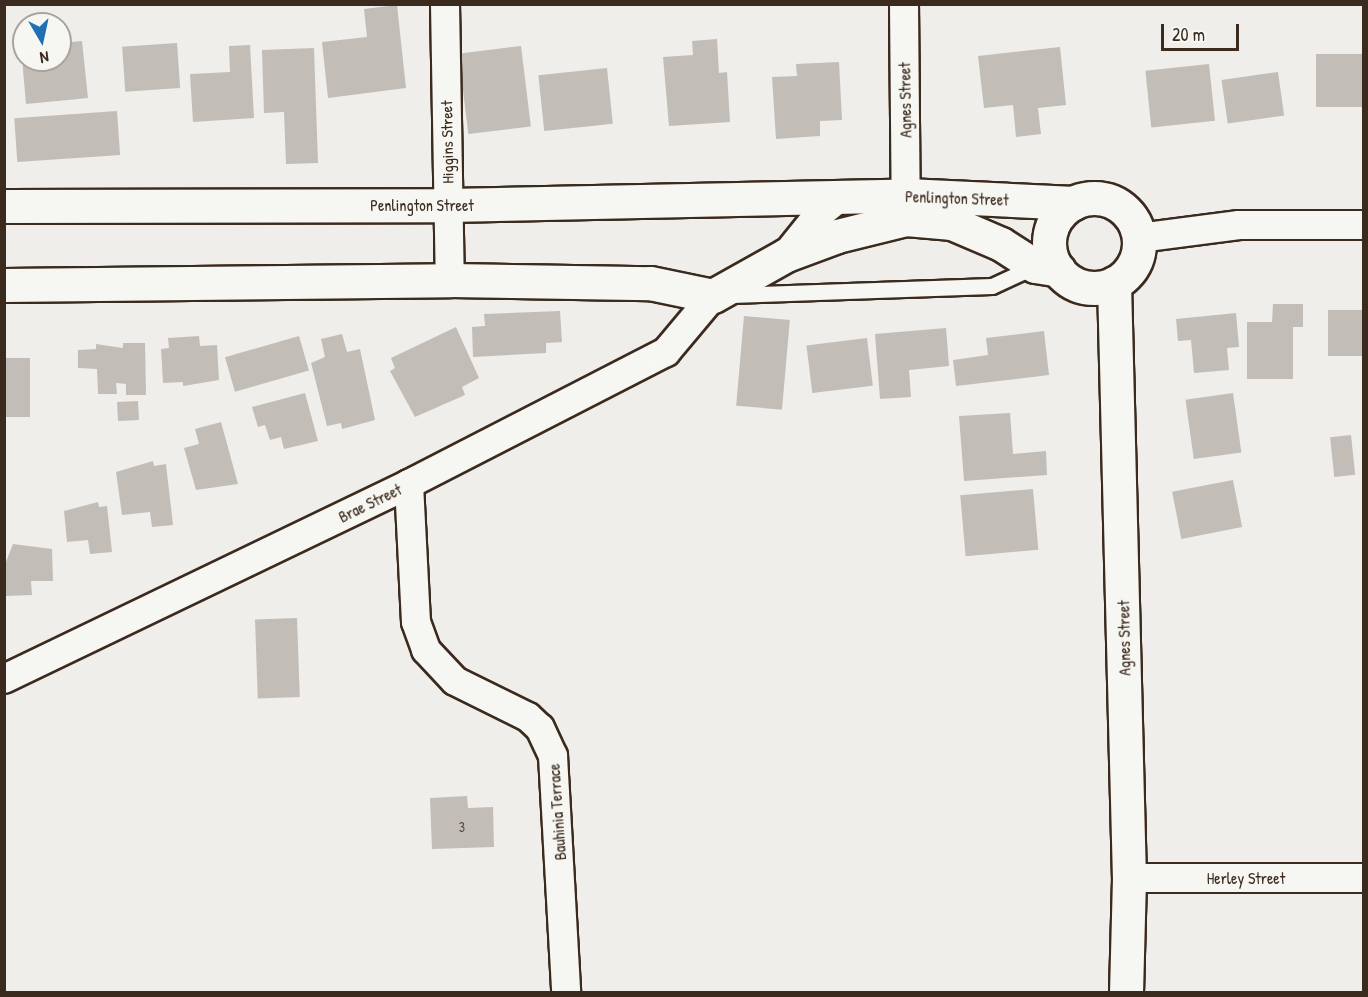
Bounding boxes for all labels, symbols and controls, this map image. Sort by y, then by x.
north arrow [12,12,72,72]
scale bar [1164,12,1242,50]
text: 20 m [1172,22,1205,47]
text: N [39,46,50,69]
street label: Agnes Street [895,62,915,138]
street label: Higgins Street [437,100,457,184]
street label: Penlington Street [905,187,1009,209]
street label: Penlington Street [370,195,474,215]
street label: Brae Street [335,480,405,526]
street label: Agnes Street [1114,600,1134,676]
street label: Bauhinia Terrace [544,763,570,861]
house number: 3 [459,819,465,835]
street label: Herley Street [1207,868,1285,888]

